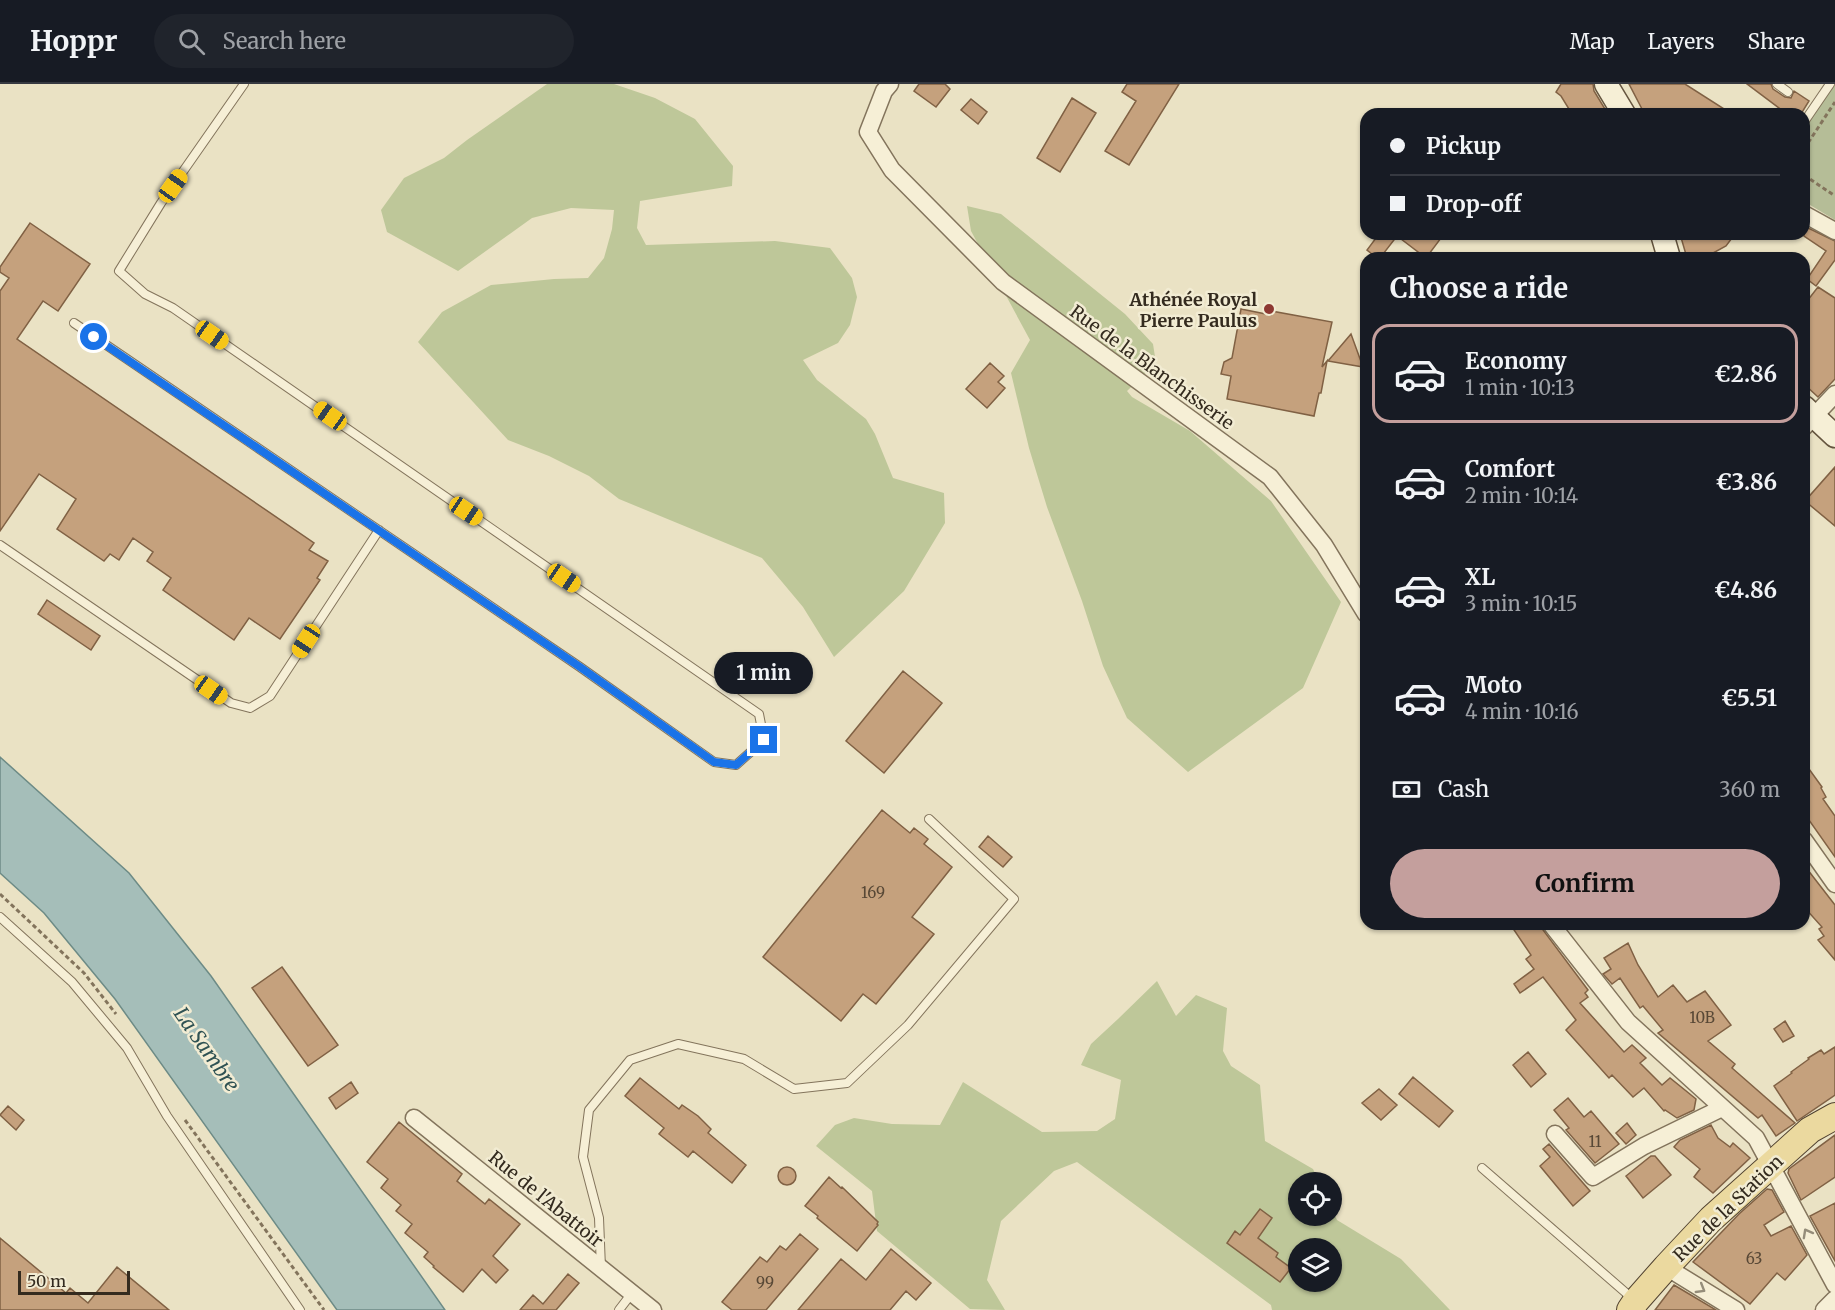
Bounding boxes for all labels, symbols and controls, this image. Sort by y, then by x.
search box [154,14,574,68]
text: Hoppr [30,23,118,59]
icon: search [175,25,208,58]
text: Search here [223,27,346,55]
text: Map [1570,28,1615,55]
text: Layers [1648,28,1715,55]
text: Share [1748,28,1805,55]
text: Pickup [1426,132,1501,160]
car [155,166,191,206]
text: Drop-off [1426,190,1521,218]
text: Choose a ride [1390,271,1568,305]
place label: Athénée Royal Pierre Paulus [1129,288,1257,332]
street label: Rue de la Blanchisserie [1065,300,1239,434]
marker: Athénée Royal Pierre Paulus [1262,302,1276,316]
car [192,317,232,353]
route start [80,323,107,350]
icon: car [1393,347,1447,401]
text: Economy [1465,347,1566,375]
text: €2.86 [1714,360,1777,388]
text: 1 min · 10:13 [1465,375,1575,400]
car [310,398,350,434]
icon: car [1393,455,1447,509]
text: Comfort [1465,455,1555,483]
text: €3.86 [1715,468,1777,496]
text: 2 min · 10:14 [1465,483,1578,508]
car [446,493,486,529]
car [544,560,584,596]
icon: car [1393,563,1447,617]
text: XL [1465,563,1495,591]
text: €4.86 [1714,576,1777,604]
text: 3 min · 10:15 [1465,591,1577,616]
car [289,621,323,661]
callout: 1 min [714,653,813,695]
text: 1 min [736,660,791,685]
icon: car [1393,671,1447,725]
text: Moto [1465,671,1522,699]
car [191,672,231,708]
text: €5.51 [1721,684,1777,712]
text: 4 min · 10:16 [1465,699,1579,724]
route end [750,726,777,753]
icon: cash [1390,773,1423,806]
text: Cash [1438,775,1489,803]
text: 360 m [1719,777,1780,802]
button: Confirm [1390,849,1780,918]
house number: 169 [861,883,885,902]
water label: La Sambre [169,1002,245,1096]
house number: 10B [1689,1008,1715,1027]
house number: 11 [1588,1132,1602,1151]
street label: Rue de l'Abattoir [484,1146,608,1252]
street label: Rue de la Station [1668,1150,1788,1266]
map controls [1288,1172,1342,1292]
button: locate [1288,1172,1342,1226]
one-way arrow [1803,1229,1814,1239]
button: layers [1288,1238,1342,1292]
house number: 63 [1746,1249,1762,1268]
scale bar [18,1268,130,1296]
text: 50 m [27,1271,66,1291]
house number: 99 [756,1273,774,1292]
one-way arrow [1695,1281,1705,1293]

